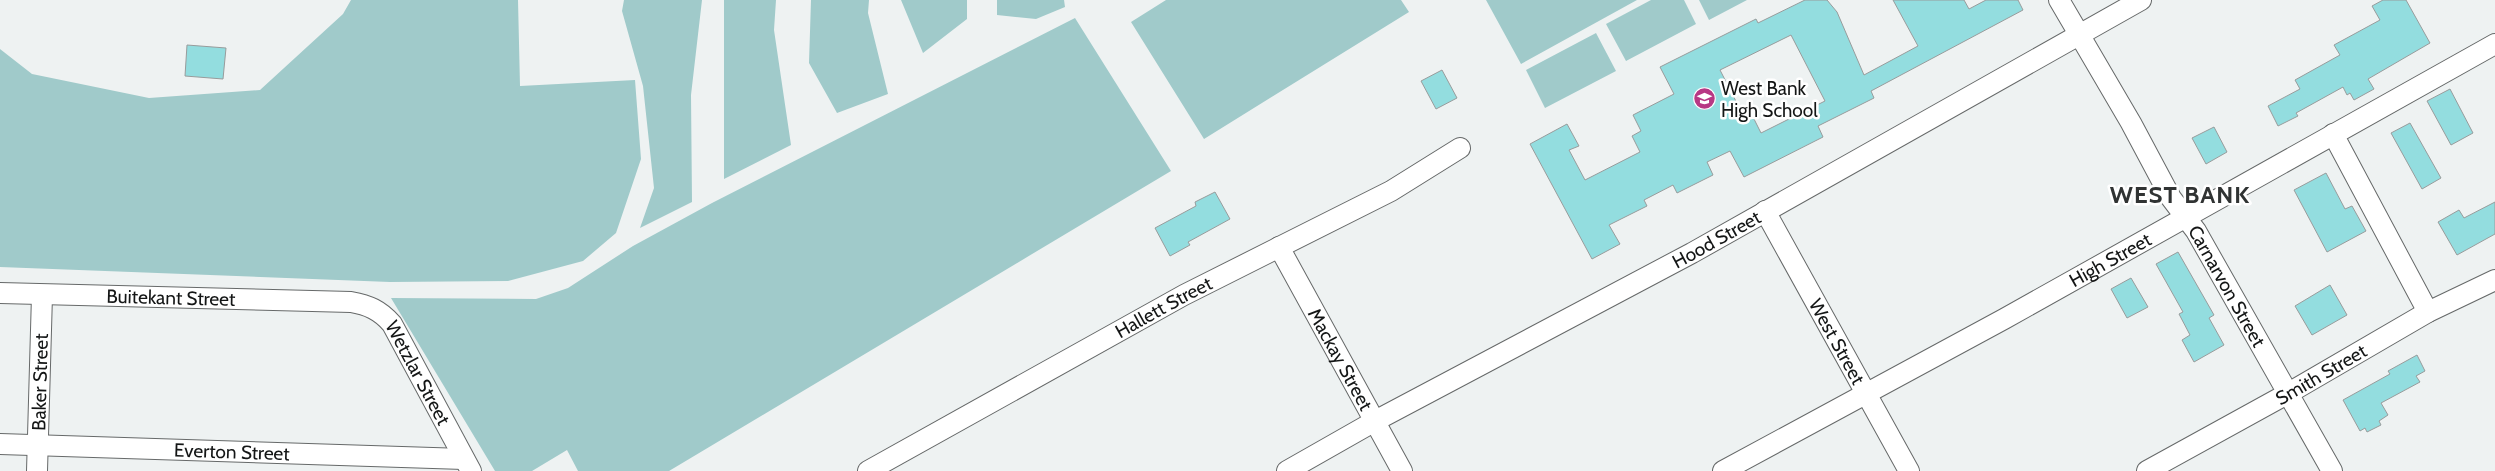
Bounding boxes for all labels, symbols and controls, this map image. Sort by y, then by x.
place label: West Bank High School [1721,77,1818,122]
school or university icon: West Bank High School [1693,87,1717,111]
district label: WEST BANK [2110,180,2250,209]
street label: Hood Street [1668,205,1765,273]
street label: Carnarvon Street [2184,221,2271,351]
street label: High Street [2065,227,2156,292]
street label: Hallett Street [1111,271,1216,343]
street label: Buitekant Street [106,284,236,311]
street label: West Street [1804,294,1870,389]
street label: Mackay Street [1303,304,1378,415]
street label: Wetzlar Street [381,317,456,429]
street label: Baker Street [27,332,52,431]
street label: Smith Street [2271,339,2371,410]
street label: Everton Street [174,438,291,465]

